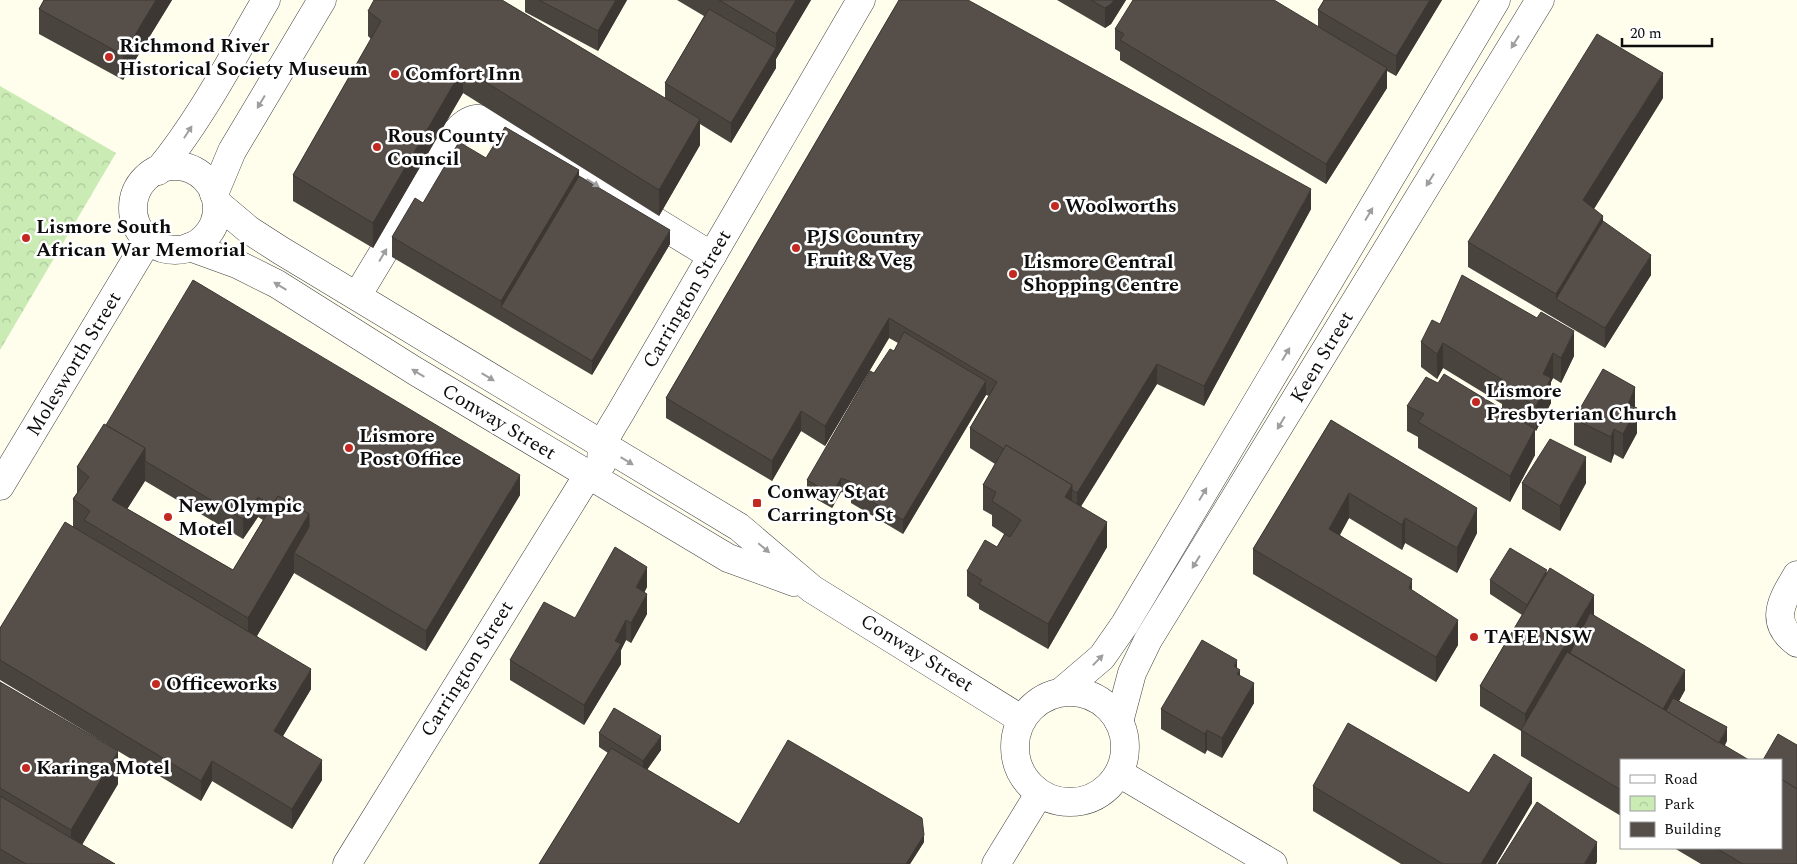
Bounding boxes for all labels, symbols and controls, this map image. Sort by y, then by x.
scale bar [1622,15,1712,47]
text: 20 m [1630,22,1662,45]
place label: Richmond River Historical Society Museum [119,31,368,84]
one-way arrow [1510,35,1520,48]
marker: Richmond River Historical Society Museum [103,51,115,63]
place label: Comfort Inn [405,59,521,89]
marker: Comfort Inn [389,68,401,80]
one-way arrow [257,95,266,108]
place label: Rous County Council [387,121,506,174]
one-way arrow [183,126,192,139]
marker: Rous County Council [371,141,383,153]
one-way arrow [1425,174,1435,187]
one-way arrow [586,178,599,187]
place label: Woolworths [1065,191,1177,221]
marker: Woolworths [1049,200,1061,212]
one-way arrow [1365,208,1374,221]
place label: Lismore South African War Memorial [36,212,246,265]
place label: PJS Country Fruit & Veg [806,222,922,275]
street label: Carrington Street [635,224,739,374]
marker: Lismore South African War Memorial [20,232,32,244]
marker: PJS Country Fruit & Veg [790,242,802,254]
place label: Lismore Central Shopping Centre [1023,247,1179,300]
one-way arrow [379,248,388,261]
marker: Lismore Central Shopping Centre [1007,268,1019,280]
one-way arrow [273,282,286,291]
street label: Molesworth Street [19,286,129,442]
street label: Keen Street [1283,305,1361,409]
one-way arrow [1282,348,1291,361]
one-way arrow [411,368,424,377]
one-way arrow [482,372,495,381]
street label: Conway Street [436,376,562,468]
place label: Lismore Presbyterian Church [1486,376,1677,429]
marker: Lismore Presbyterian Church [1470,396,1482,408]
one-way arrow [1277,417,1286,430]
place label: Lismore Post Office [359,421,462,474]
marker: Lismore Post Office [343,442,355,454]
one-way arrow [621,457,634,466]
place label: Conway St at Carrington St [767,477,894,530]
one-way arrow [1199,487,1208,500]
place label: New Olympic Motel [178,491,302,544]
marker: Conway St at Carrington St [751,497,763,509]
marker: New Olympic Motel [162,511,174,523]
one-way arrow [757,543,770,554]
one-way arrow [1192,555,1201,568]
street label: Carrington Street [413,595,521,743]
street label: Conway Street [855,606,979,700]
place label: TAFE NSW [1484,622,1593,652]
marker: TAFE NSW [1468,631,1480,643]
one-way arrow [1091,655,1103,667]
place label: Officeworks [166,669,277,699]
marker: Officeworks [150,678,162,690]
place label: Karinga Motel [36,753,170,783]
legend [1620,759,1782,849]
marker: Karinga Motel [20,762,32,774]
text: Road [1664,768,1698,791]
text: Park [1664,793,1695,816]
text: Building [1664,818,1721,841]

